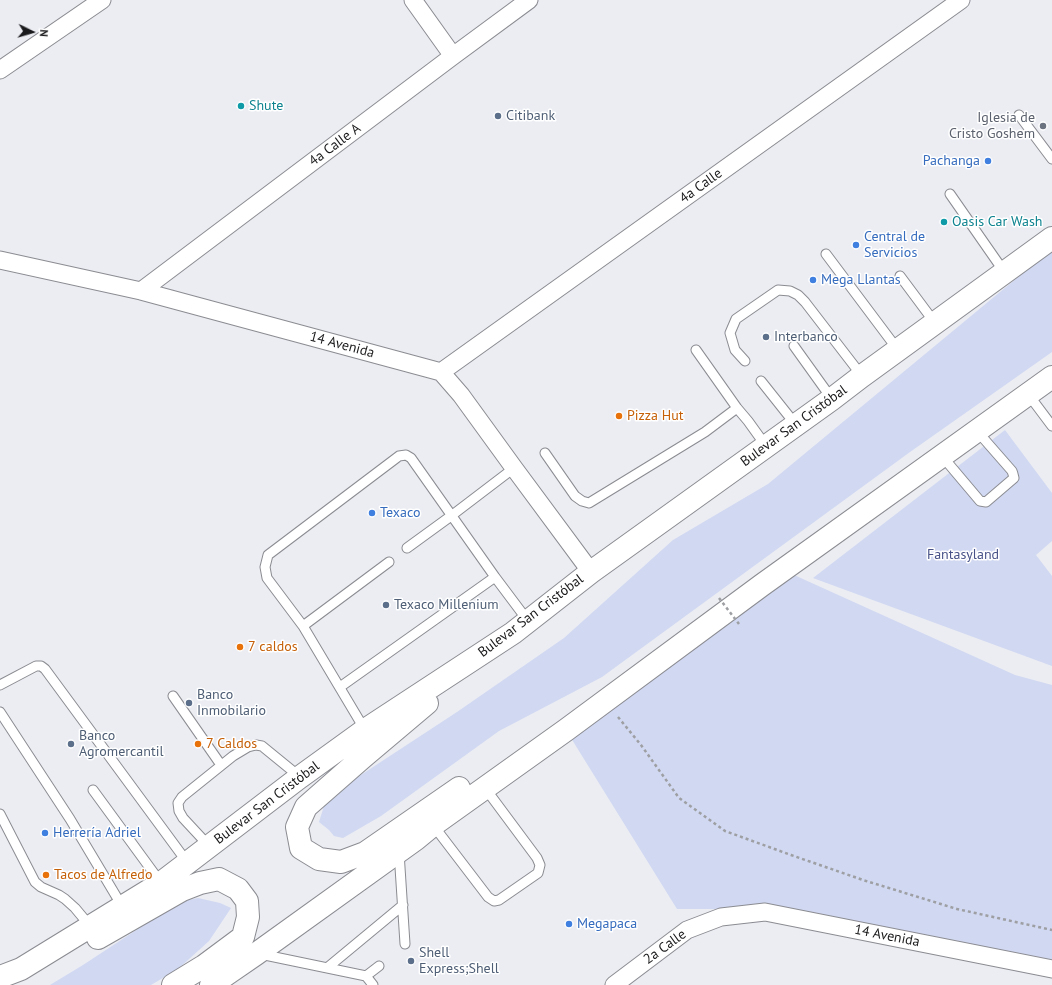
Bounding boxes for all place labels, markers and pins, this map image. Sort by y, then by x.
place label: Shute [249,98,283,114]
marker: Shute [236,101,246,111]
place label: Citibank [506,108,555,124]
place label: Iglesia de Cristo Goshem [949,110,1035,142]
marker: Citibank [493,111,503,121]
marker: Iglesia de Cristo Goshem [1038,121,1048,131]
place label: Pachanga [923,153,980,169]
marker: Pachanga [983,156,993,166]
place label: Oasis Car Wash [952,214,1043,230]
marker: Oasis Car Wash [939,217,949,227]
place label: Central de Servicios [864,229,925,262]
marker: Central de Servicios [851,240,861,250]
place label: Mega Llantas [821,272,901,288]
marker: Mega Llantas [808,275,818,285]
place label: Interbanco [774,329,838,345]
marker: Interbanco [761,332,771,342]
place label: Pizza Hut [627,408,683,424]
marker: Pizza Hut [614,411,624,421]
place label: Texaco [380,505,420,521]
marker: Texaco [367,508,377,518]
place label: Texaco Millenium [394,597,499,613]
marker: Texaco Millenium [381,600,391,610]
place label: 7 caldos [248,639,298,655]
marker: 7 caldos [235,642,245,652]
place label: Banco Inmobilario [197,687,266,720]
marker: Banco Inmobilario [184,698,194,708]
place label: Banco Agromercantil [79,728,164,760]
place label: 7 Caldos [206,736,257,752]
marker: Banco Agromercantil [66,739,76,749]
marker: 7 Caldos [193,739,203,749]
place label: Herrería Adriel [53,825,141,841]
marker: Herrería Adriel [40,828,50,838]
place label: Tacos de Alfredo [54,867,152,883]
marker: Tacos de Alfredo [41,870,51,880]
place label: Megapaca [577,916,637,932]
marker: Megapaca [564,919,574,929]
place label: Shell Express;Shell [419,945,499,978]
marker: Shell Express;Shell [406,956,416,966]

